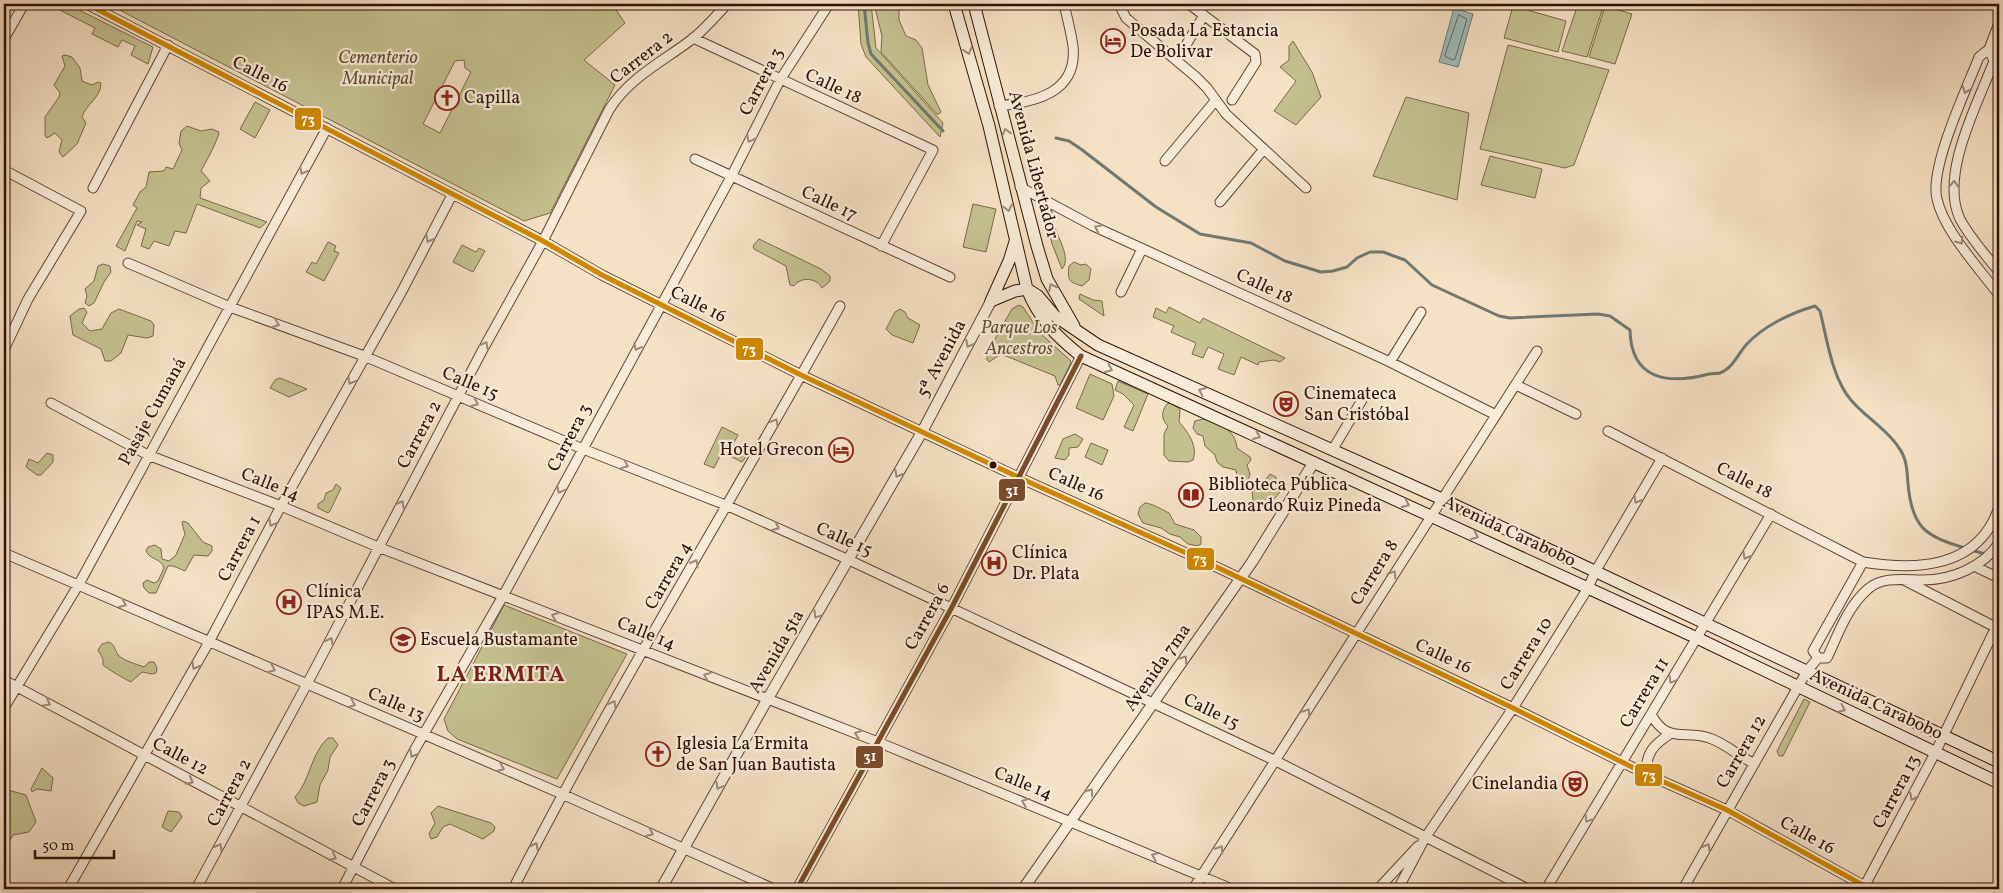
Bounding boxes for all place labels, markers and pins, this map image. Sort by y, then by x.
place label: Posada La Estancia De Bolivar [1130,19,1279,65]
hotel icon: Posada La Estancia De Bolivar [1100,28,1126,54]
church icon: Capilla [434,85,460,111]
place label: Capilla [464,86,520,111]
place label: Cinemateca San Cristóbal [1304,382,1409,428]
theatre icon: Cinemateca San Cristóbal [1273,391,1299,417]
hotel icon: Hotel Grecon [828,437,854,463]
place label: Hotel Grecon [720,438,824,463]
unlabelled marker [988,460,998,470]
place label: Biblioteca Pública Leonardo Ruiz Pineda [1208,473,1382,519]
library icon: Biblioteca Pública Leonardo Ruiz Pineda [1178,482,1204,508]
place label: Clínica Dr. Plata [1012,541,1080,587]
hospital icon: Clínica Dr. Plata [981,550,1007,576]
place label: Clínica IPAS M.E. [306,580,384,626]
hospital icon: Clínica IPAS M.E. [276,589,302,615]
school or university icon: Escuela Bustamante [390,627,416,653]
place label: Escuela Bustamante [420,628,578,653]
place label: Iglesia La Ermita de San Juan Bautista [676,732,836,778]
church icon: Iglesia La Ermita de San Juan Bautista [645,741,671,767]
theatre icon: Cinelandia [1562,771,1588,797]
place label: Cinelandia [1472,772,1558,797]

